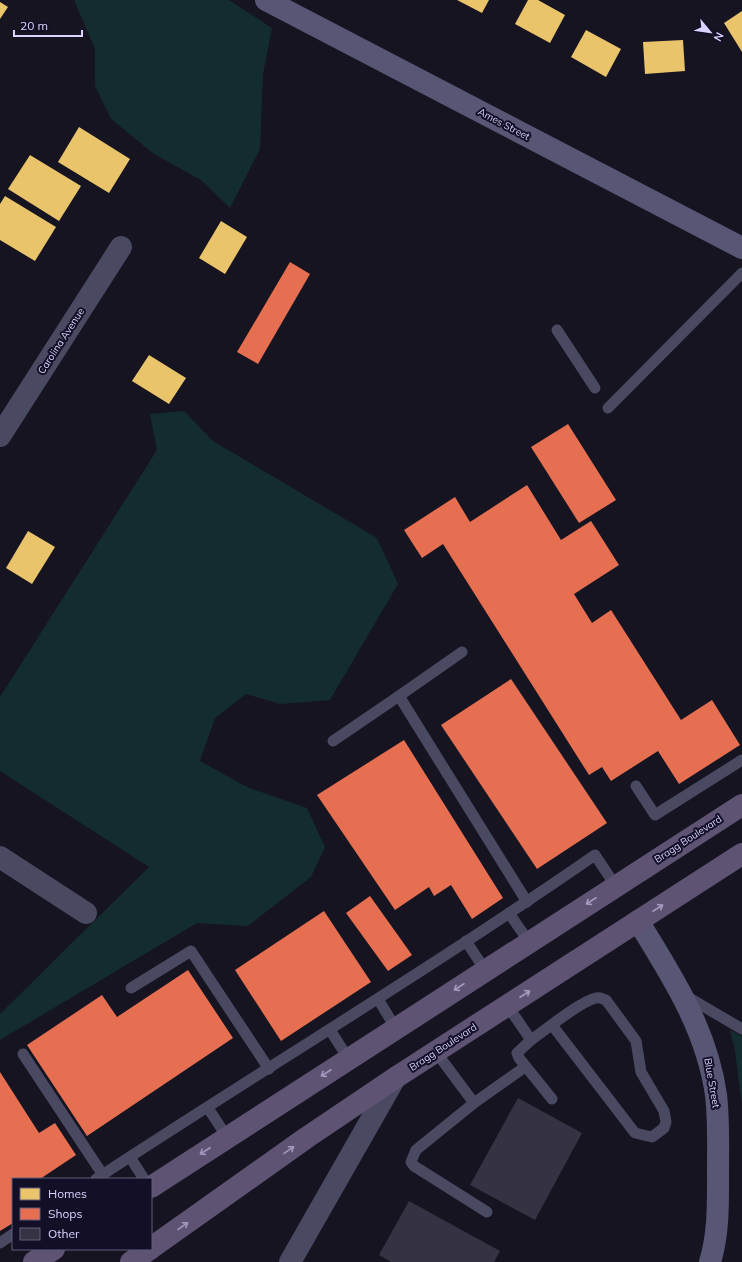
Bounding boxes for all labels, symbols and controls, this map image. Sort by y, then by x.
scale bar [14,12,82,38]
north arrow [690,12,730,52]
text: 20 m [20,18,48,33]
text: N [711,30,727,44]
street label: Ames Street [476,105,533,143]
street label: Carolina Avenue [35,306,87,376]
street label: Bragg Boulevard [652,812,724,866]
one-way arrow [586,897,597,905]
one-way arrow [652,904,663,912]
one-way arrow [453,983,464,991]
one-way arrow [520,989,531,998]
street label: Bragg Boulevard [407,1020,479,1074]
street label: Blue Street [701,1057,723,1110]
one-way arrow [321,1069,332,1077]
one-way arrow [283,1146,294,1154]
one-way arrow [200,1147,211,1155]
legend [12,1178,152,1250]
text: Homes [48,1186,87,1201]
text: Shops [48,1206,83,1221]
one-way arrow [177,1222,188,1230]
text: Other [48,1226,80,1241]

